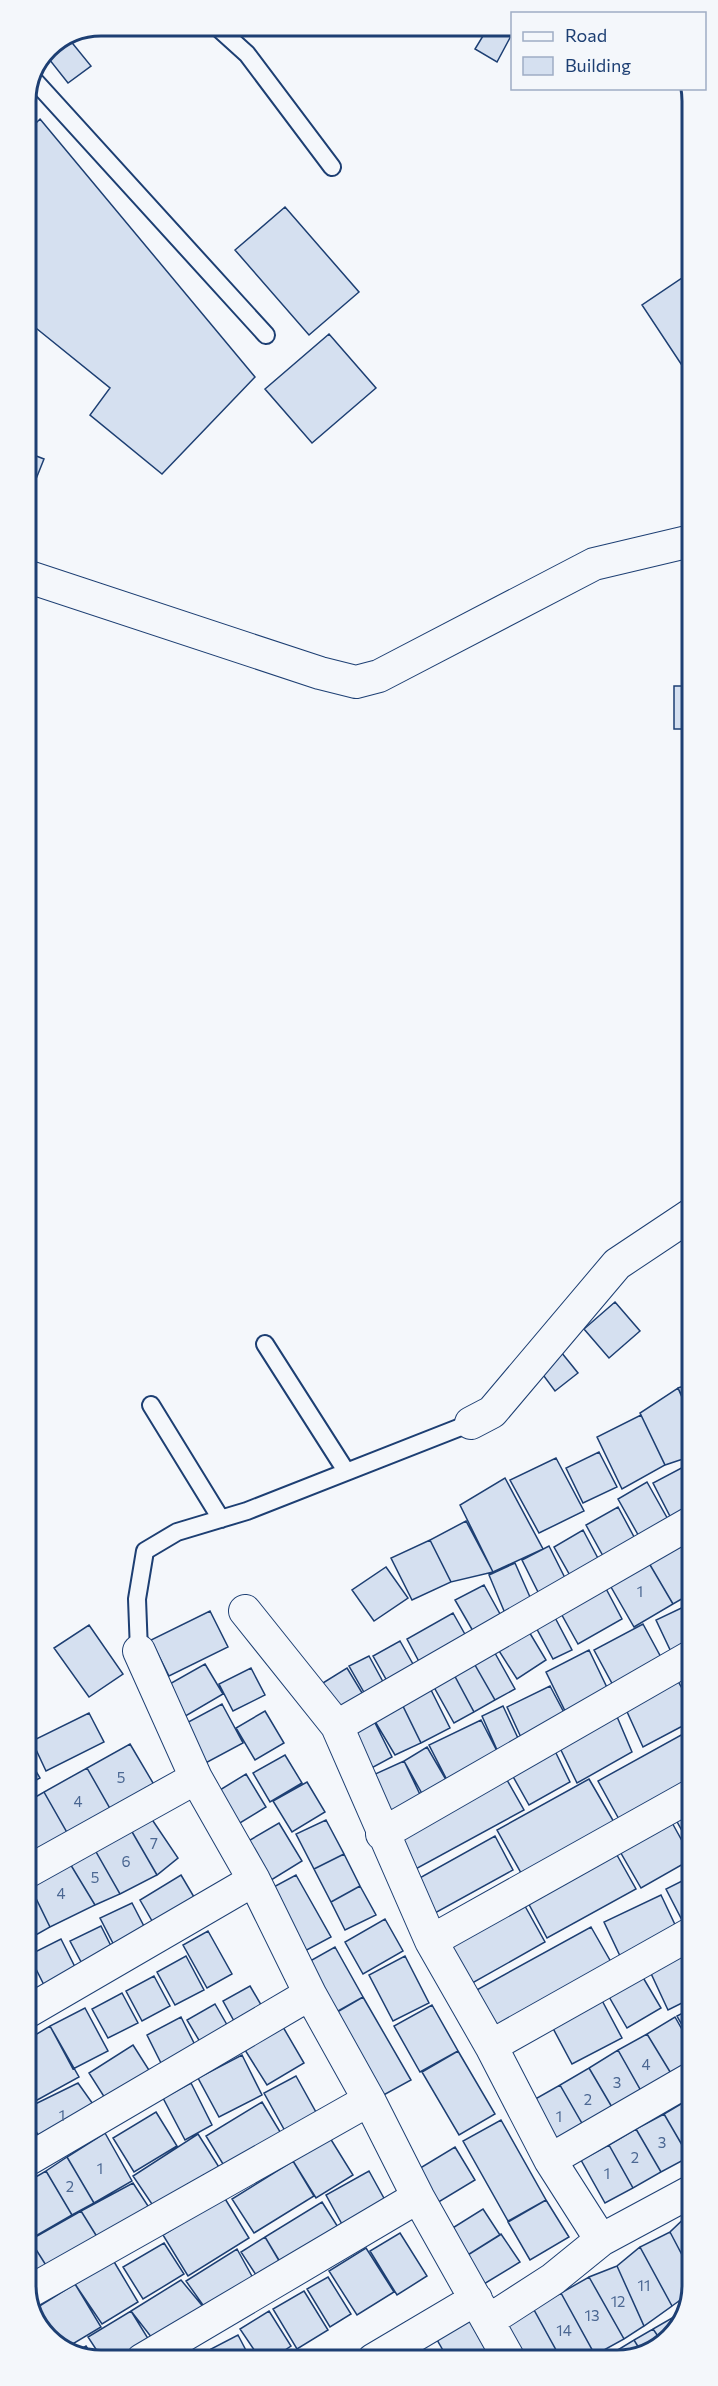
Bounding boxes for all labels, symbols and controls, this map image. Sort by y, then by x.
legend [511,12,706,90]
text: Road [565,24,607,46]
text: Building [565,54,631,76]
house number: 1 [637,1582,643,1600]
house number: 5 [117,1768,125,1786]
house number: 4 [74,1792,83,1810]
house number: 7 [150,1834,158,1852]
house number: 6 [121,1852,131,1870]
house number: 5 [91,1868,99,1886]
house number: 4 [57,1884,66,1902]
house number: 4 [642,2055,651,2073]
house number: 3 [613,2073,621,2091]
house number: 2 [584,2090,592,2108]
house number: 1 [59,2106,65,2124]
house number: 1 [556,2107,562,2125]
house number: 3 [658,2133,666,2151]
house number: 2 [631,2148,639,2166]
house number: 1 [97,2159,103,2177]
house number: 1 [604,2164,610,2182]
house number: 2 [66,2177,74,2195]
house number: 11 [638,2276,650,2294]
house number: 12 [611,2292,625,2310]
house number: 13 [585,2306,599,2324]
house number: 14 [556,2321,572,2339]

